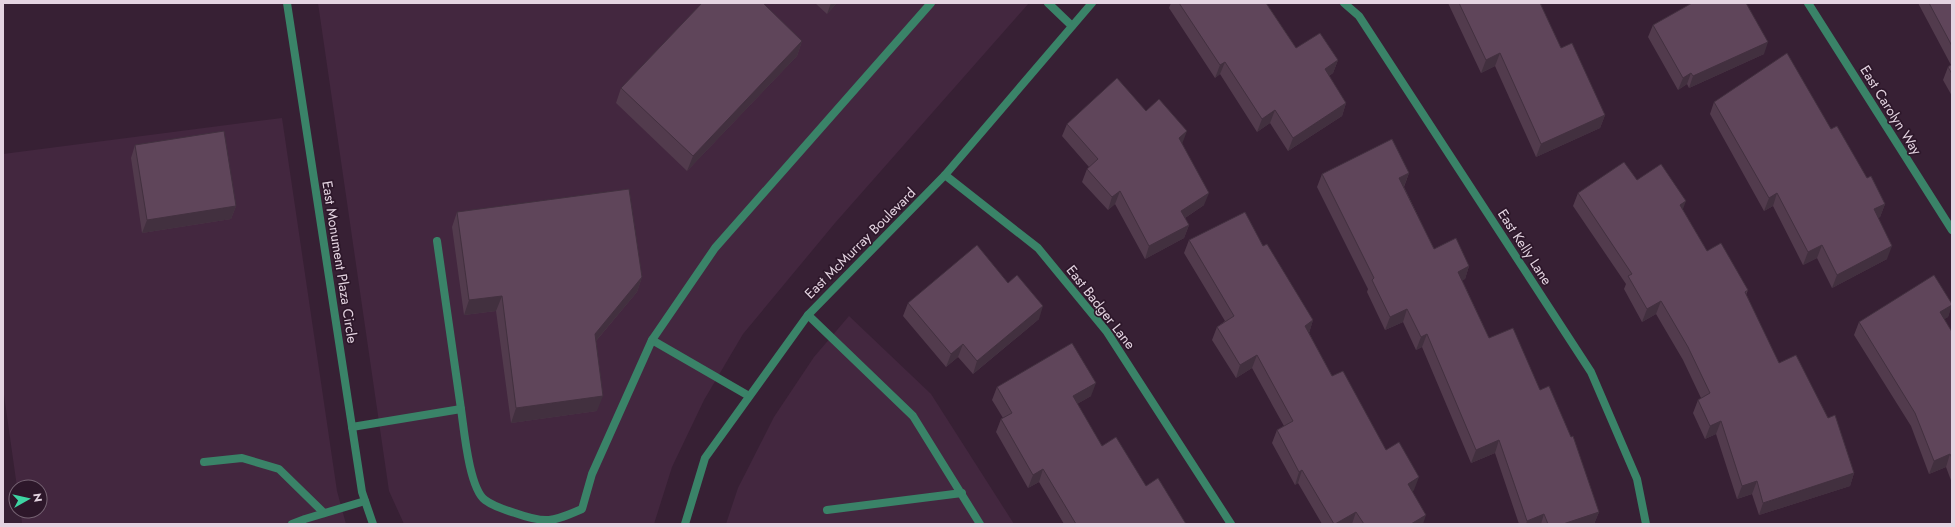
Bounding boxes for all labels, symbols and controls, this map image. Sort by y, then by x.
street label: East Carolyn Way [1855,61,1927,159]
street label: East Monument Plaza Circle [317,179,363,345]
street label: East McMurray Boulevard [800,183,920,303]
street label: East Kelly Lane [1493,205,1557,289]
street label: East Badger Lane [1062,261,1140,353]
north arrow [8,479,48,519]
text: N [29,492,46,503]

